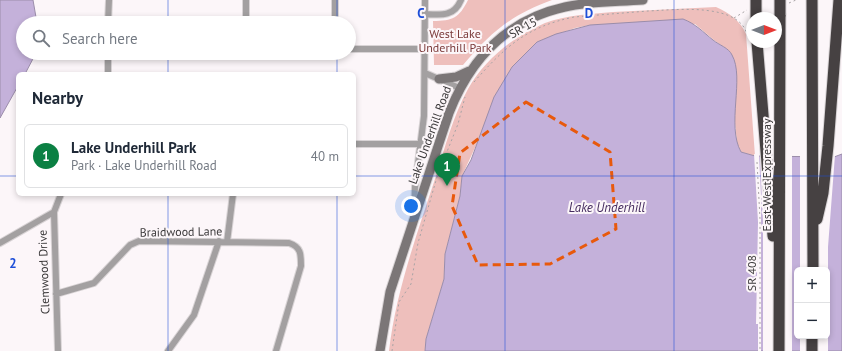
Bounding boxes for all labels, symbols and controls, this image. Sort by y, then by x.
text: C [417,5,425,22]
text: D [585,5,593,22]
north arrow [746,12,782,48]
street label: SR 15 [506,14,539,41]
search box [16,16,356,60]
park label: West Lake Underhill Park [418,26,492,55]
icon: search [30,27,52,49]
text: Search here [62,29,138,48]
street label: Lake Underhill Road [405,84,454,186]
text: Nearby [32,87,83,109]
street label: East-West Expressway [759,118,774,232]
text: Lake Underhill Park [71,138,196,157]
text: 1 [42,148,50,165]
text: 40 m [311,148,339,165]
pin: 1 [434,153,460,186]
text: Park · Lake Underhill Road [71,157,217,174]
your location [401,196,421,216]
water label: Lake Underhill [569,199,646,216]
street label: Braidwood Lane [140,223,222,240]
street label: Clemwood Drive [35,230,52,314]
text: 2 [9,255,17,272]
street label: SR 408 [744,255,759,291]
map controls [794,267,830,339]
button: + [794,267,830,303]
button: − [794,303,830,339]

